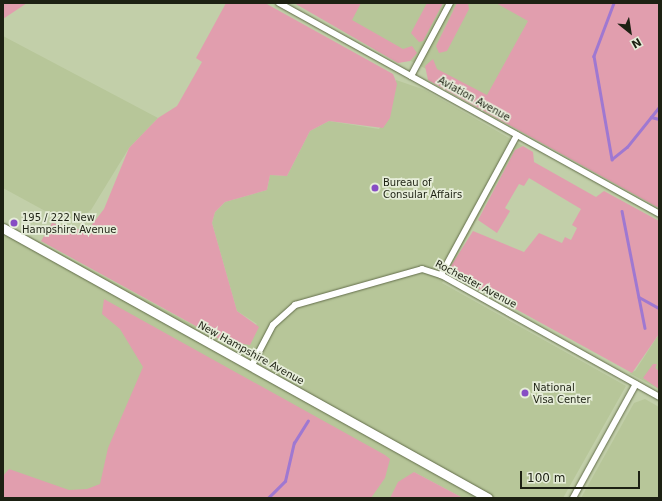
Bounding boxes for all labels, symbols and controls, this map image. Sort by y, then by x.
north arrow [610,12,650,52]
text: N [629,35,643,51]
street label: Aviation Avenue [436,74,512,124]
place label: Bureau of Consular Affairs [383,176,462,200]
marker: Bureau of Consular Affairs [370,183,380,193]
place label: 195 / 222 New Hampshire Avenue [22,211,116,234]
marker: 195 / 222 New Hampshire Avenue [9,218,19,228]
street label: Rochester Avenue [433,257,519,311]
street label: New Hampshire Avenue [196,319,306,387]
place label: National Visa Center [533,381,591,404]
marker: National Visa Center [520,388,530,398]
scale bar [522,463,642,489]
text: 100 m [527,471,565,485]

